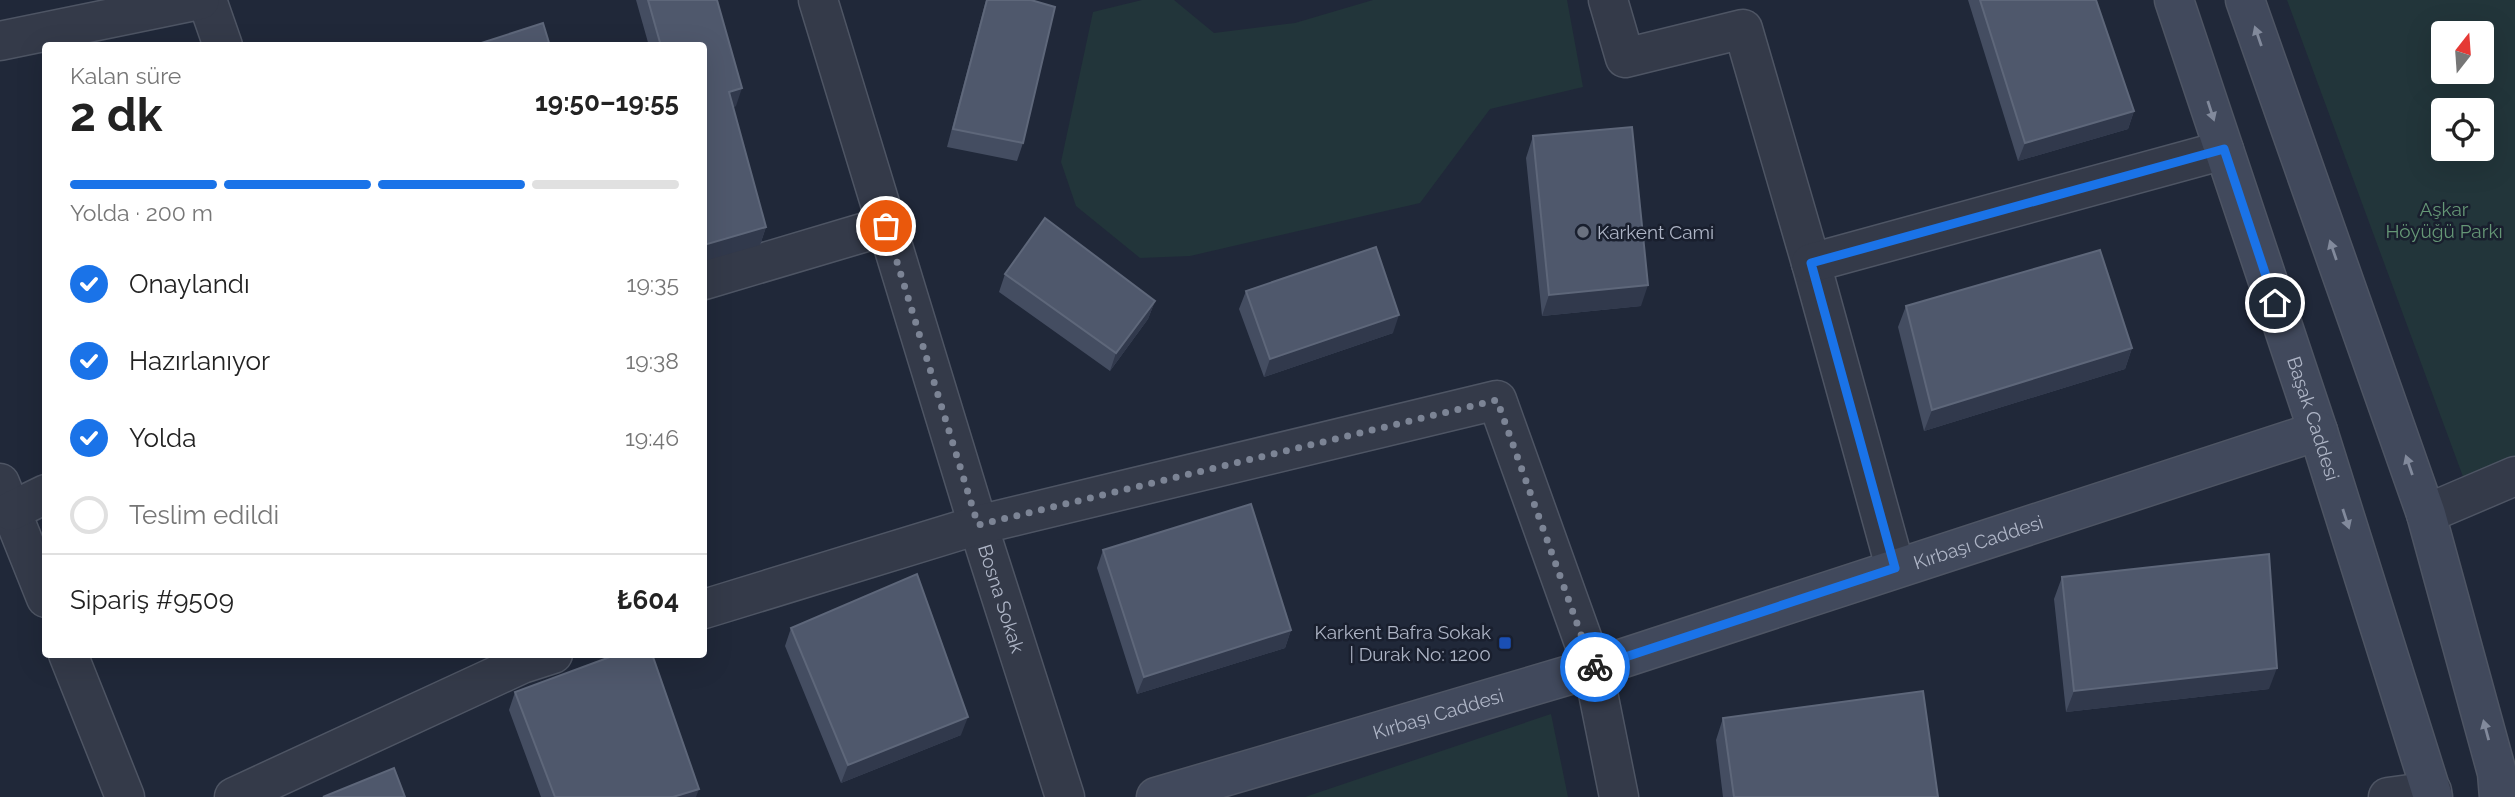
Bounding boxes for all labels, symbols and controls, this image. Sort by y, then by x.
north arrow [2431,21,2494,84]
map controls [2431,21,2494,161]
one-way arrow [2252,25,2263,46]
text: Kalan süre [70,62,181,89]
text: 19:50–19:55 [535,87,679,117]
text: 2 dk [70,88,162,142]
button: locate [2431,98,2494,161]
one-way arrow [2206,101,2217,122]
pin [856,196,916,256]
park label: Aşkar Höyüğü Parkı [2385,198,2503,242]
text: Yolda · 200 m [70,199,213,226]
icon: bag [867,207,905,245]
place label: Karkent Cami [1597,221,1714,243]
marker: Karkent Cami [1575,224,1591,240]
one-way arrow [2327,240,2338,261]
icon: check [70,265,108,303]
text: Onaylandı [129,269,250,299]
text: 19:35 [627,270,679,297]
pin [2245,273,2305,333]
icon: home [2256,284,2294,322]
icon: check [70,342,108,380]
text: Hazırlanıyor [129,346,270,376]
text: 19:38 [625,347,679,374]
street label: Başak Caddesi [2283,354,2344,483]
icon: check [70,419,108,457]
text: Yolda [129,423,196,453]
text: 19:46 [625,424,679,451]
one-way arrow [2403,454,2414,475]
text: Teslim edildi [129,500,279,530]
one-way arrow [2342,509,2352,530]
street label: Kırbaşı Caddesi [1911,511,2046,573]
street label: Bosna Sokak [974,541,1029,656]
text: Sipariş #9509 [70,585,234,615]
text: ₺604 [617,585,679,615]
place label: Karkent Bafra Sokak | Durak No: 1200 [1315,621,1491,665]
courier [1560,632,1630,702]
marker: Karkent Bafra Sokak | Durak No: 1200 [1497,635,1513,651]
icon: bike [1576,648,1614,686]
street label: Kırbaşı Caddesi [1370,684,1506,743]
one-way arrow [2480,720,2490,741]

